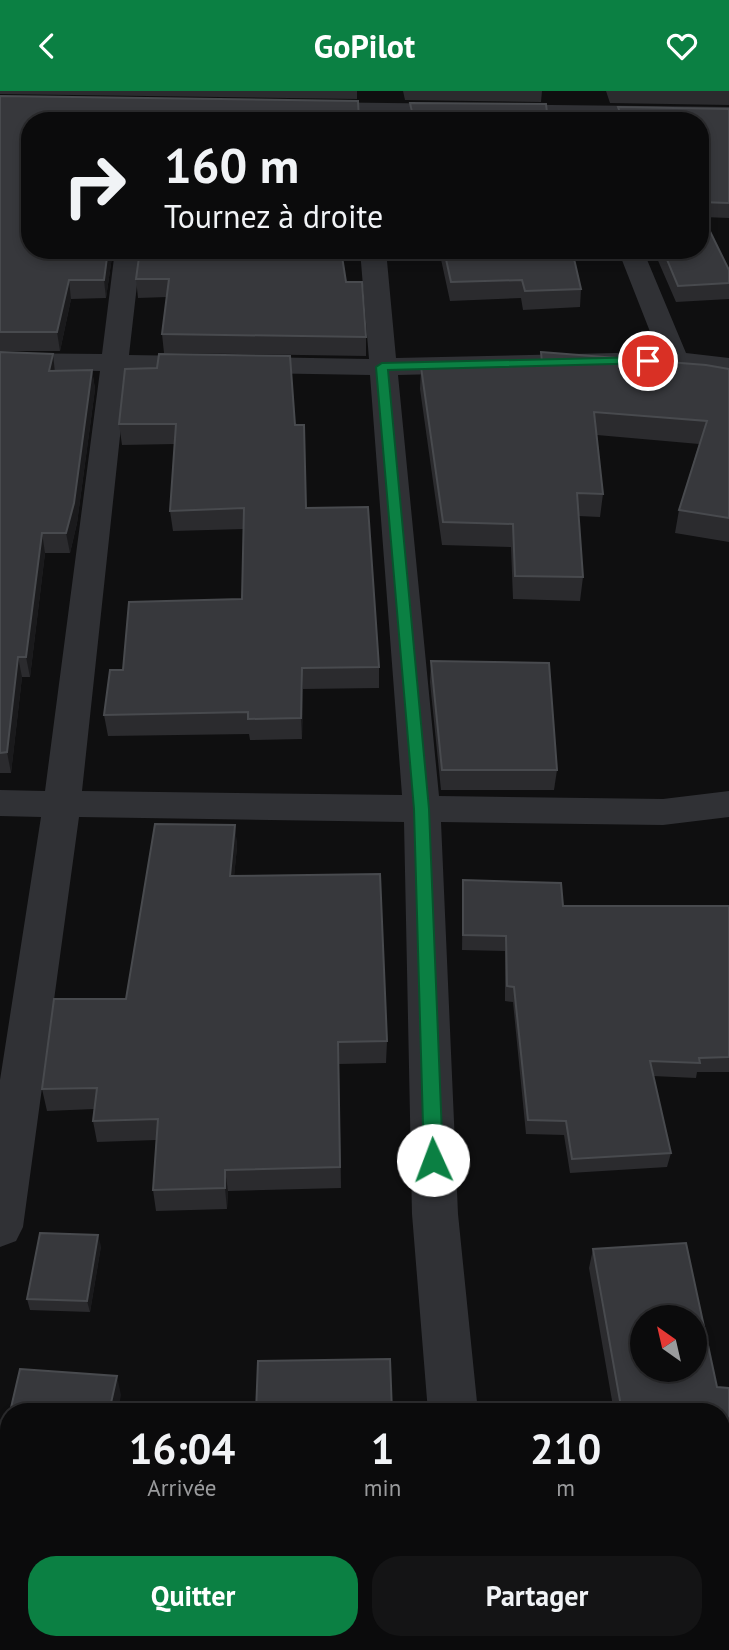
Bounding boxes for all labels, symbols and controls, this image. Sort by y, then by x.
text: GoPilot [314,25,415,67]
icon: back [28,27,66,65]
icon: heart [663,27,701,65]
text: 160 m [164,133,299,197]
icon: right [49,140,140,231]
text: Tournez à droite [164,195,383,237]
pin [618,331,678,391]
icon: arrive [629,342,667,380]
position arrow [396,1123,470,1197]
north arrow [630,1305,707,1383]
map controls [630,1305,707,1382]
text: 16:04 [129,1421,235,1476]
text: 1 [371,1421,394,1476]
text: 210 [530,1421,601,1476]
text: Arrivée [147,1473,217,1502]
text: min [364,1473,401,1502]
text: m [556,1473,575,1502]
button: Quitter [28,1556,358,1636]
button: Partager [372,1556,702,1636]

